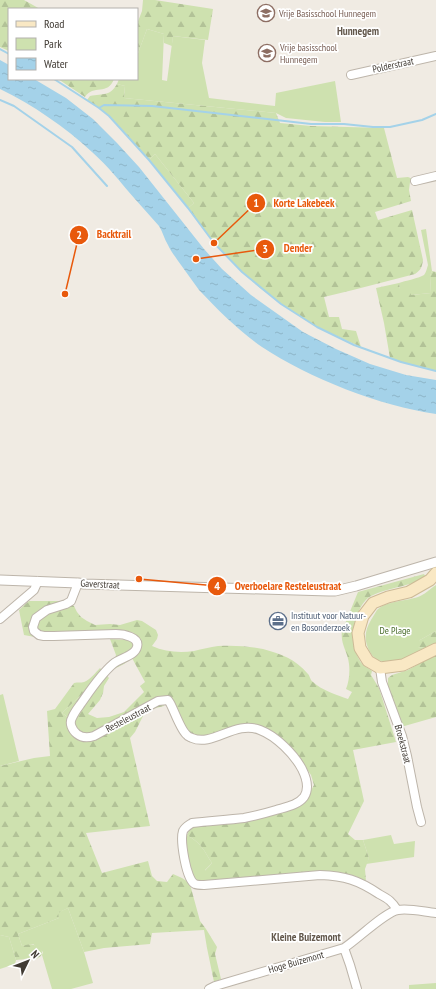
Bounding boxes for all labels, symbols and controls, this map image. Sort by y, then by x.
school or university icon: Vrije Basisschool Hunnegem [256,3,276,23]
place label: Vrije Basisschool Hunnegem [278,7,376,20]
legend [8,8,138,80]
text: Road [44,16,64,31]
district label: Hunnegem [337,24,379,38]
text: Park [44,36,62,51]
place label: Vrije basisschool Hunnegem [279,41,338,66]
school or university icon: Vrije basisschool Hunnegem [257,43,277,63]
street label: Polderstraat [371,54,415,76]
text: Water [44,56,69,71]
callout: Korte Lakebeek [246,192,343,215]
text: 1 [253,195,259,210]
text: Korte Lakebeek [274,196,335,210]
callout: Backtrail [69,223,139,246]
text: 2 [76,227,82,242]
text: Backtrail [97,227,132,241]
callout: Dender [255,237,320,260]
text: 3 [262,241,268,256]
text: Dender [284,241,313,255]
callout: Overboelare Resteleustraat [207,574,349,597]
street label: Gaverstraat [80,576,120,592]
text: 4 [214,578,220,593]
text: Overboelare Resteleustraat [235,579,342,593]
place label: Instituut voor Natuur- en Bosonderzoek [291,609,366,634]
office icon: Instituut voor Natuur- en Bosonderzoek [268,611,288,631]
park label: De Plage [380,624,410,637]
street label: Resteleustraat [103,701,153,735]
street label: Broekstraat [392,723,414,765]
district label: Kleine Buizemont [271,930,341,944]
north arrow [8,941,48,981]
text: N [28,947,42,961]
street label: Hoge Buizemont [267,948,325,976]

